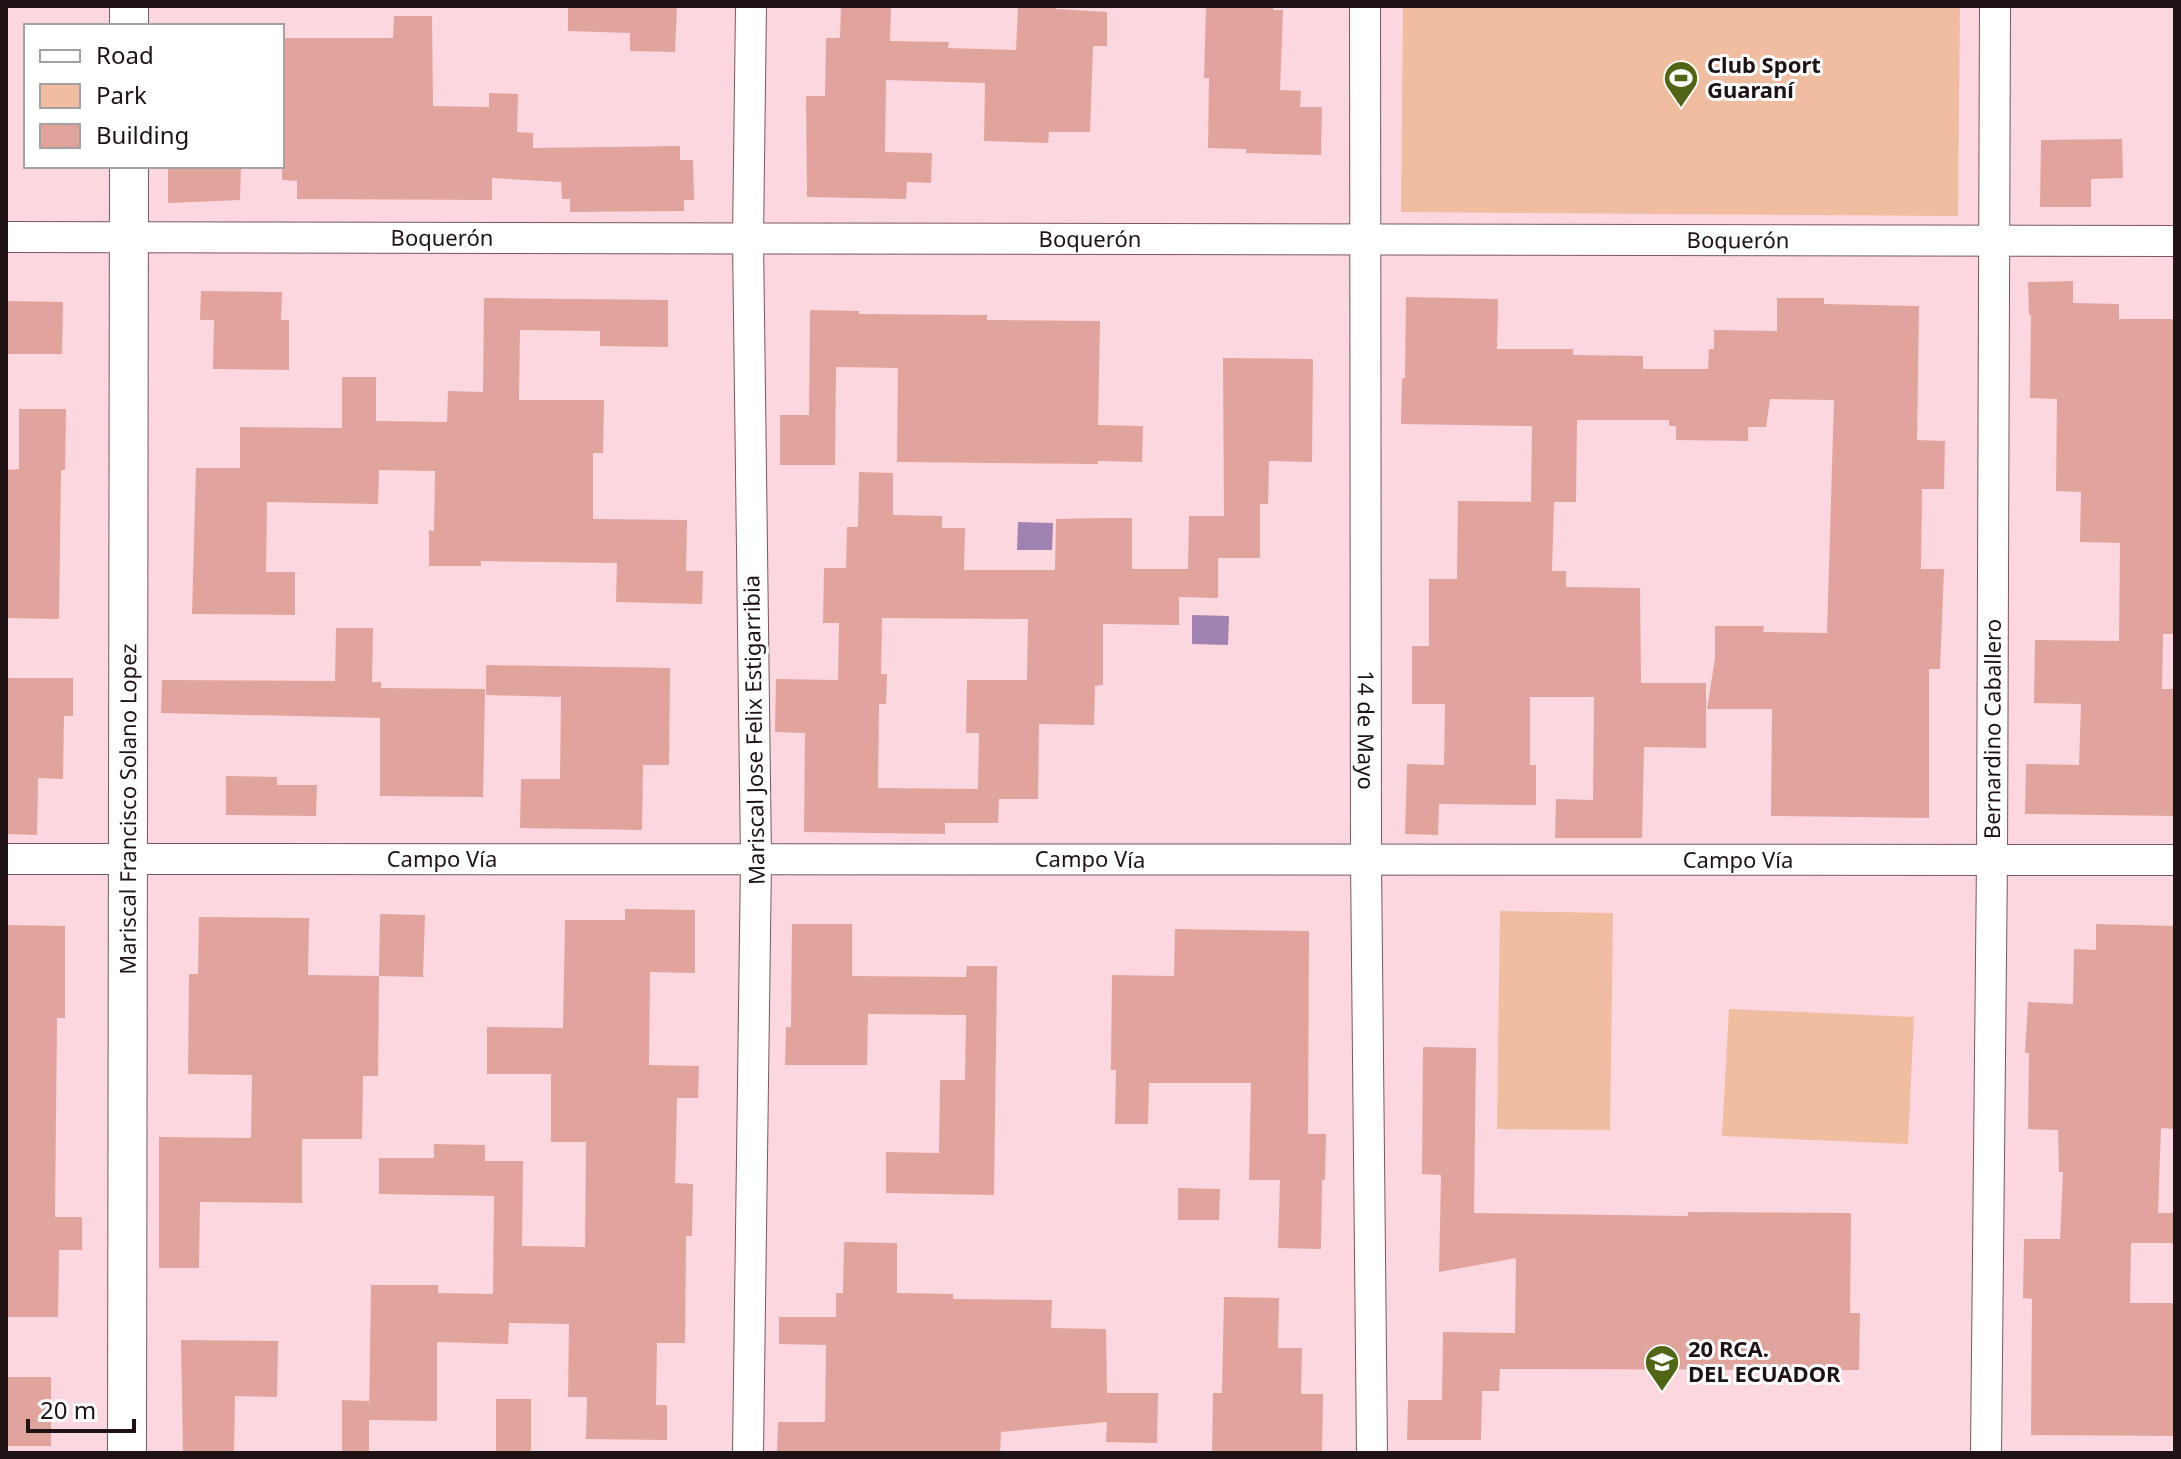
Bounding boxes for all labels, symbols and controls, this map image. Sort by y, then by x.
legend [24,24,284,168]
text: Road [96,38,154,71]
place label: Club Sport Guaraní [1707,49,1821,104]
sports icon: Club Sport Guaraní [1662,59,1700,109]
text: Park [96,78,147,111]
text: Building [96,118,189,151]
street label: Boquerón [391,222,493,252]
street label: Boquerón [1039,223,1141,253]
street label: Boquerón [1687,224,1789,254]
street label: Mariscal Jose Felix Estigarribia [735,575,771,885]
street label: Bernardino Caballero [1976,619,2007,839]
street label: Mariscal Francisco Solano Lopez [112,643,142,975]
street label: 14 de Mayo [1352,670,1382,790]
street label: Campo Vía [387,843,497,873]
street label: Campo Vía [1035,843,1145,874]
street label: Campo Vía [1683,844,1793,874]
place label: 20 RCA. DEL ECUADOR [1688,1333,1841,1388]
school or university icon: 20 RCA. DEL ECUADOR [1643,1343,1681,1393]
scale bar [28,1383,134,1433]
text: 20 m [40,1393,96,1426]

